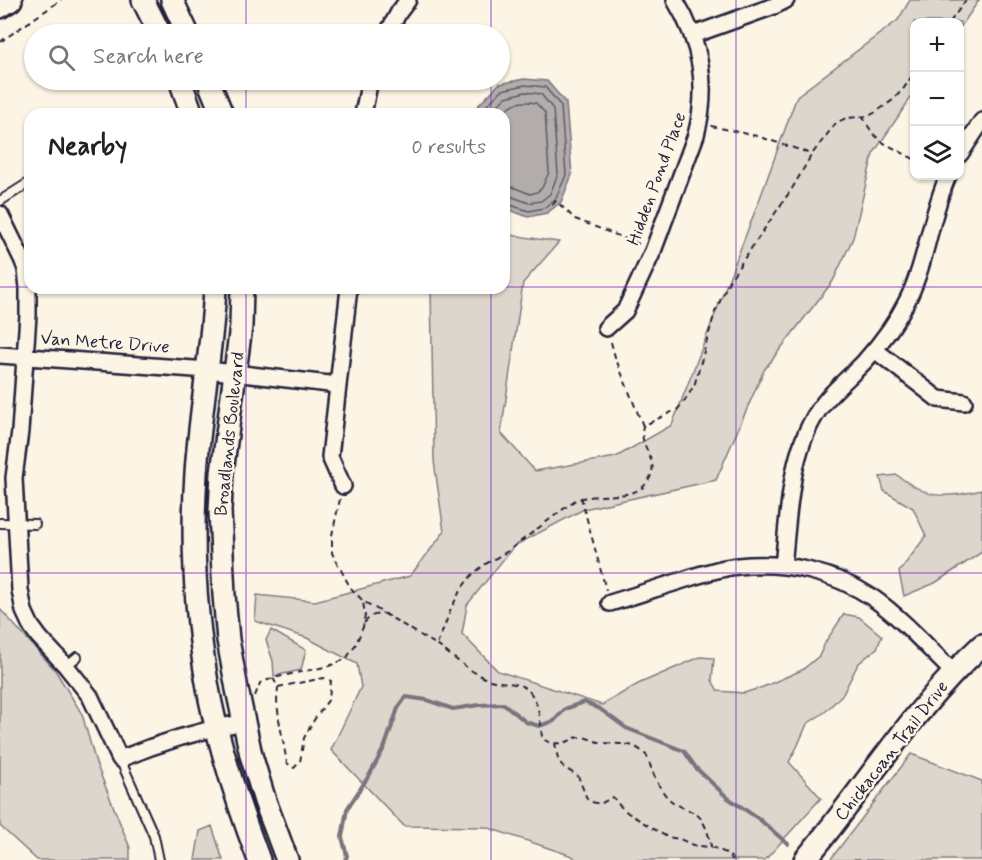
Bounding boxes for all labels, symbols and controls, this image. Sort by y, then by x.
map controls [910,18,964,180]
button: + [910,18,964,72]
search box [24,24,510,90]
icon: search [45,41,78,74]
text: Search here [93,43,204,71]
button: − [910,72,964,126]
street label: Hidden Pond Place [622,109,692,249]
button: layers [910,126,964,180]
text: Nearby [48,130,127,164]
text: 0 results [412,134,486,161]
street label: Van Metre Drive [40,327,170,359]
street label: Broadlands Boulevard [209,351,251,517]
street label: Chickacoan Trail Drive [830,676,954,826]

